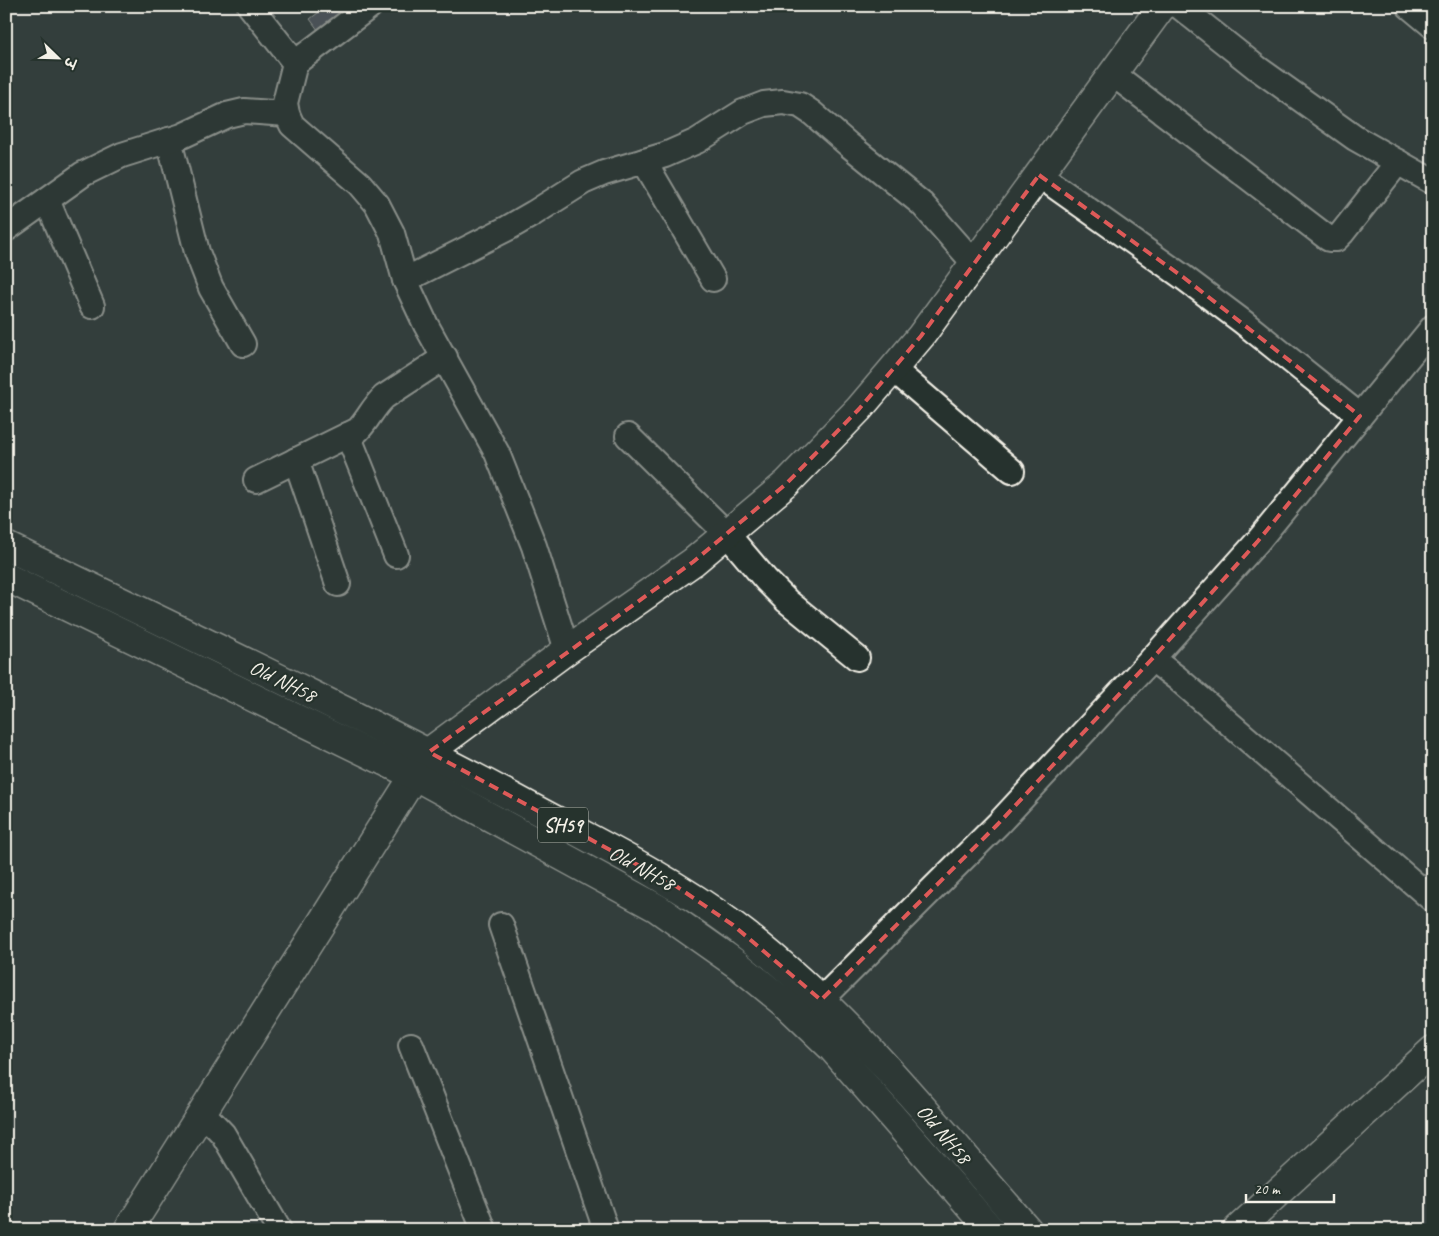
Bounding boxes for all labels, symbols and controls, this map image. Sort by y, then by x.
north arrow [32,32,82,82]
text: उ [59,53,80,72]
street label: Old NH58 [245,654,323,709]
road number: SH59 [538,808,588,842]
street label: Old NH58 [605,839,682,898]
street label: Old NH58 [911,1099,979,1171]
scale bar [1246,1171,1334,1203]
text: 20 m [1254,1180,1281,1199]

